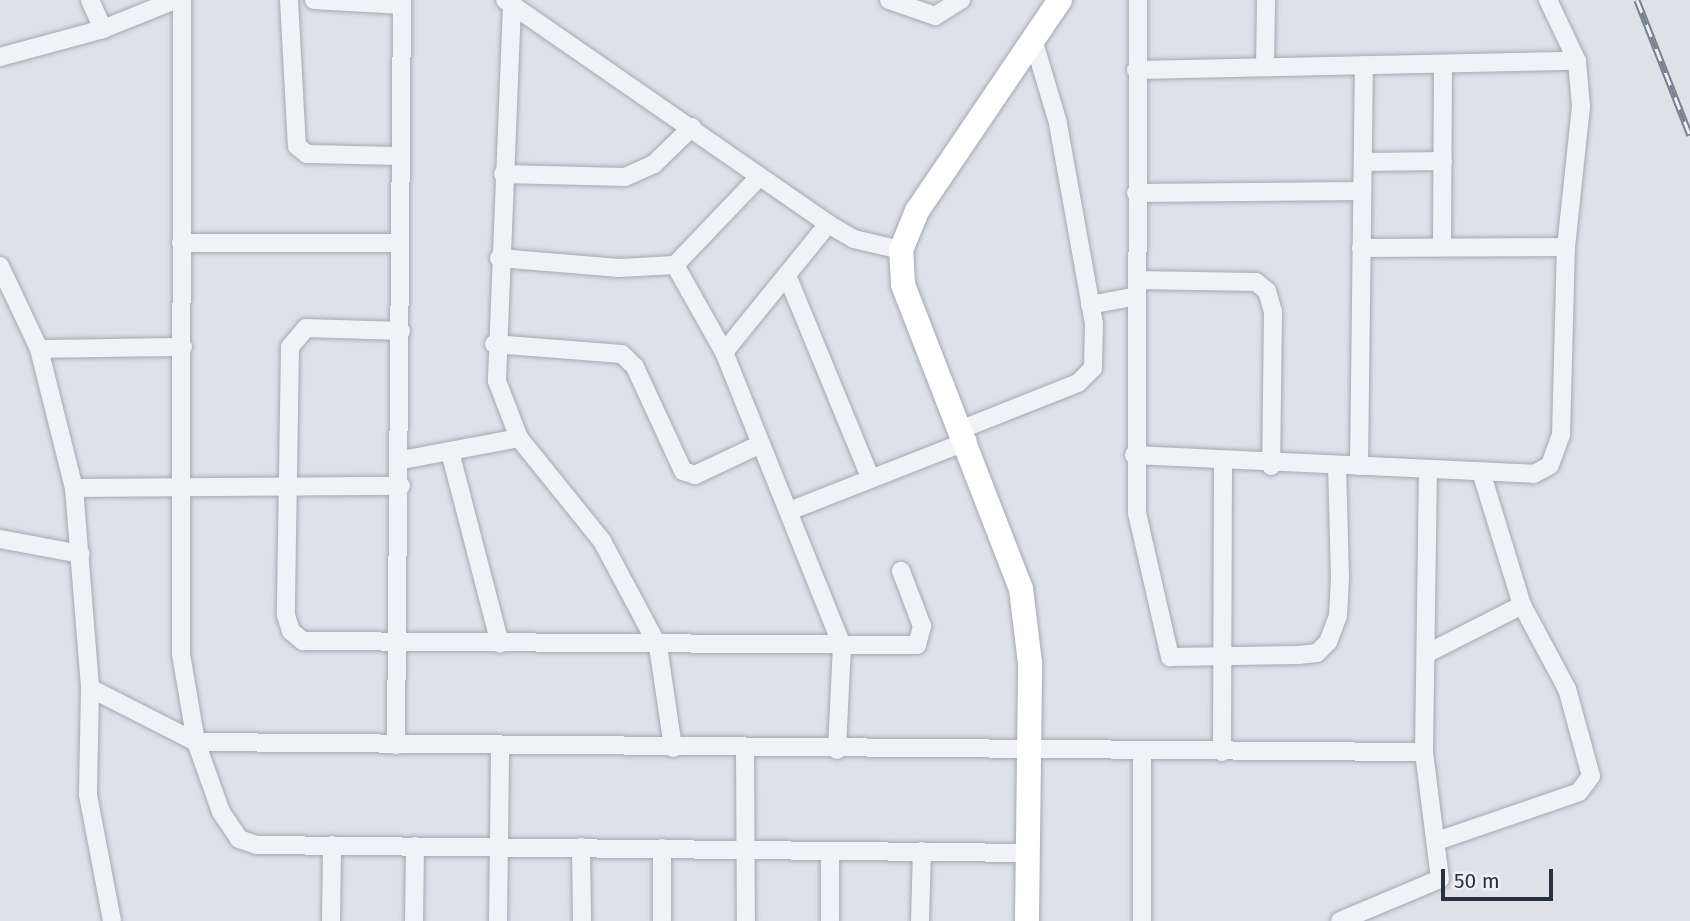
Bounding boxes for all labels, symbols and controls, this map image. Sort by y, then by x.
scale bar [1445,855,1557,899]
text: 50 m [1454,868,1500,894]

